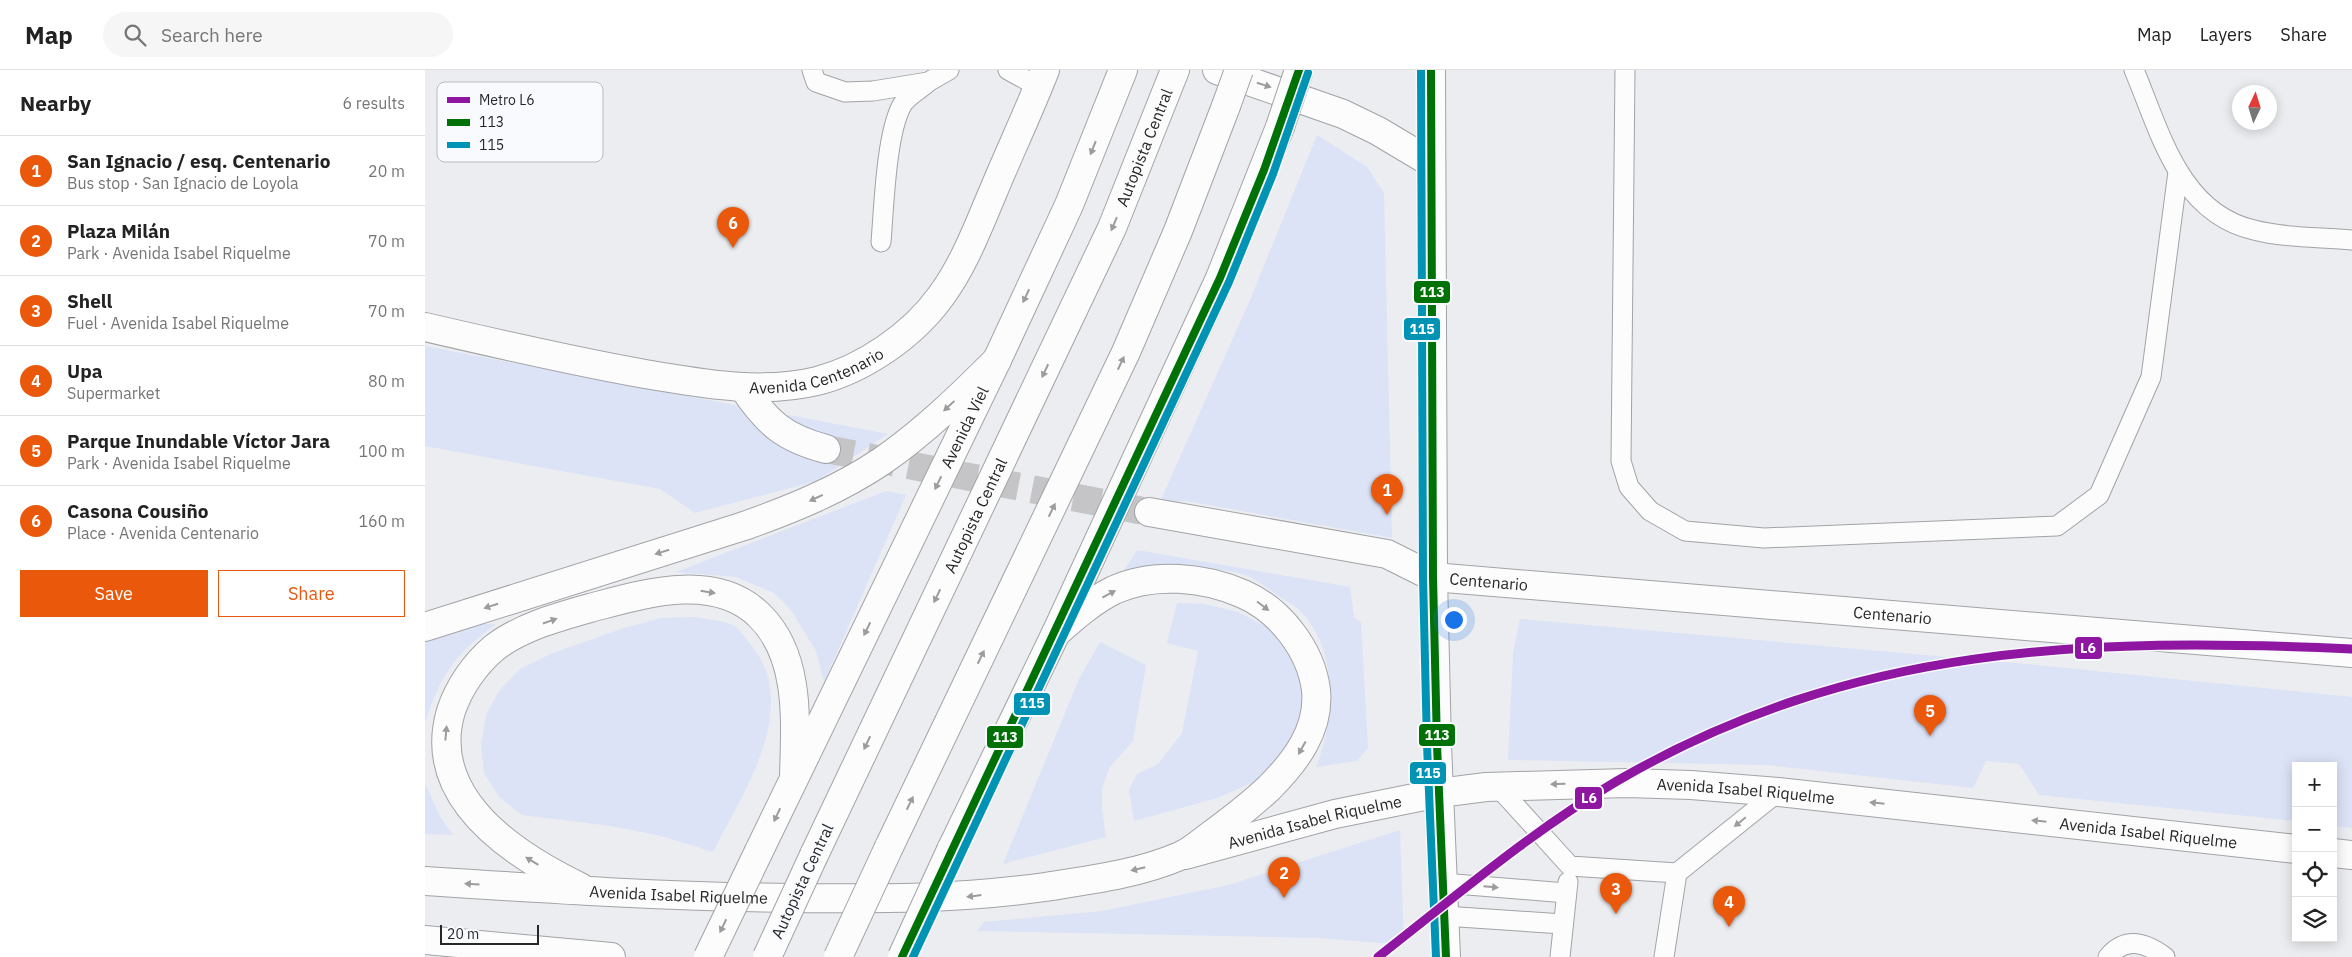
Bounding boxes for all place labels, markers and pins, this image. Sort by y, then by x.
pin: 6 [717,207,749,248]
pin: 1 [1371,474,1403,515]
pin: 5 [1914,695,1946,736]
pin: 2 [1268,857,1300,898]
pin: 3 [1600,873,1632,914]
pin: 4 [1713,886,1745,927]

